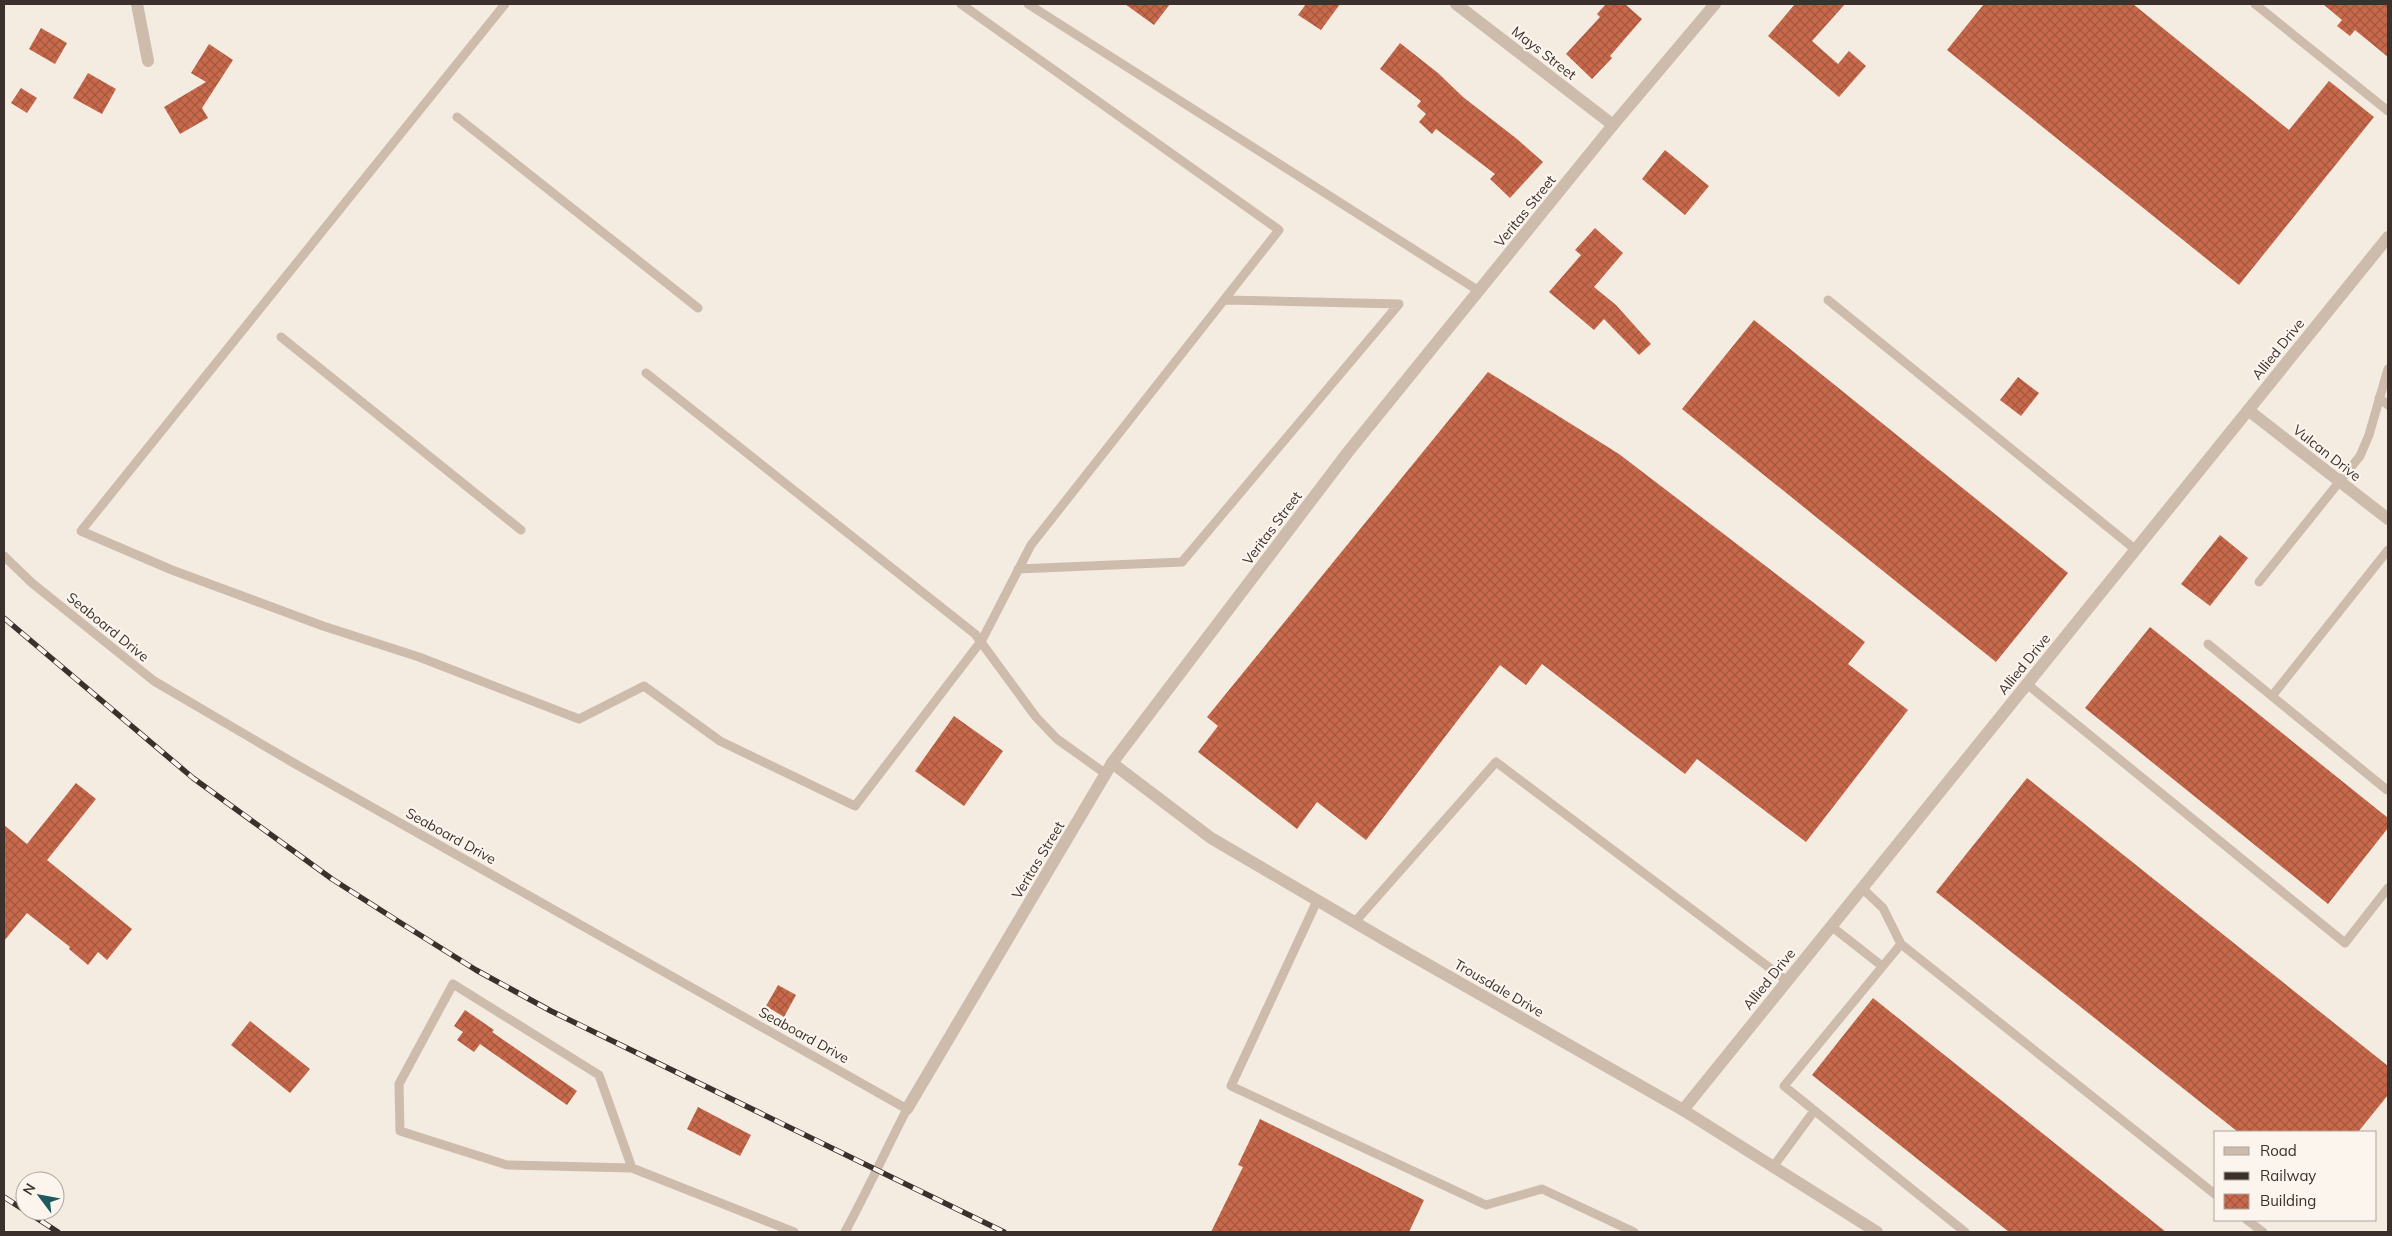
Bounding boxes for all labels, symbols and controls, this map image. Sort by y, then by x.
street label: Mays Street [1508,22,1580,84]
street label: Veritas Street [1490,171,1560,251]
street label: Allied Drive [2248,315,2308,383]
street label: Vulcan Drive [2289,421,2365,485]
street label: Veritas Street [1238,488,1306,568]
street label: Seaboard Drive [63,588,153,666]
street label: Allied Drive [1994,630,2054,698]
street label: Seaboard Drive [403,804,499,868]
street label: Veritas Street [1008,818,1068,902]
street label: Allied Drive [1739,945,1799,1013]
street label: Trousdale Drive [1451,955,1547,1021]
street label: Seaboard Drive [756,1003,852,1067]
legend [2214,1131,2377,1221]
text: Road [2260,1141,2297,1160]
text: Railway [2260,1166,2316,1185]
north arrow [15,1171,65,1221]
text: N [19,1180,39,1198]
text: Building [2260,1191,2316,1210]

